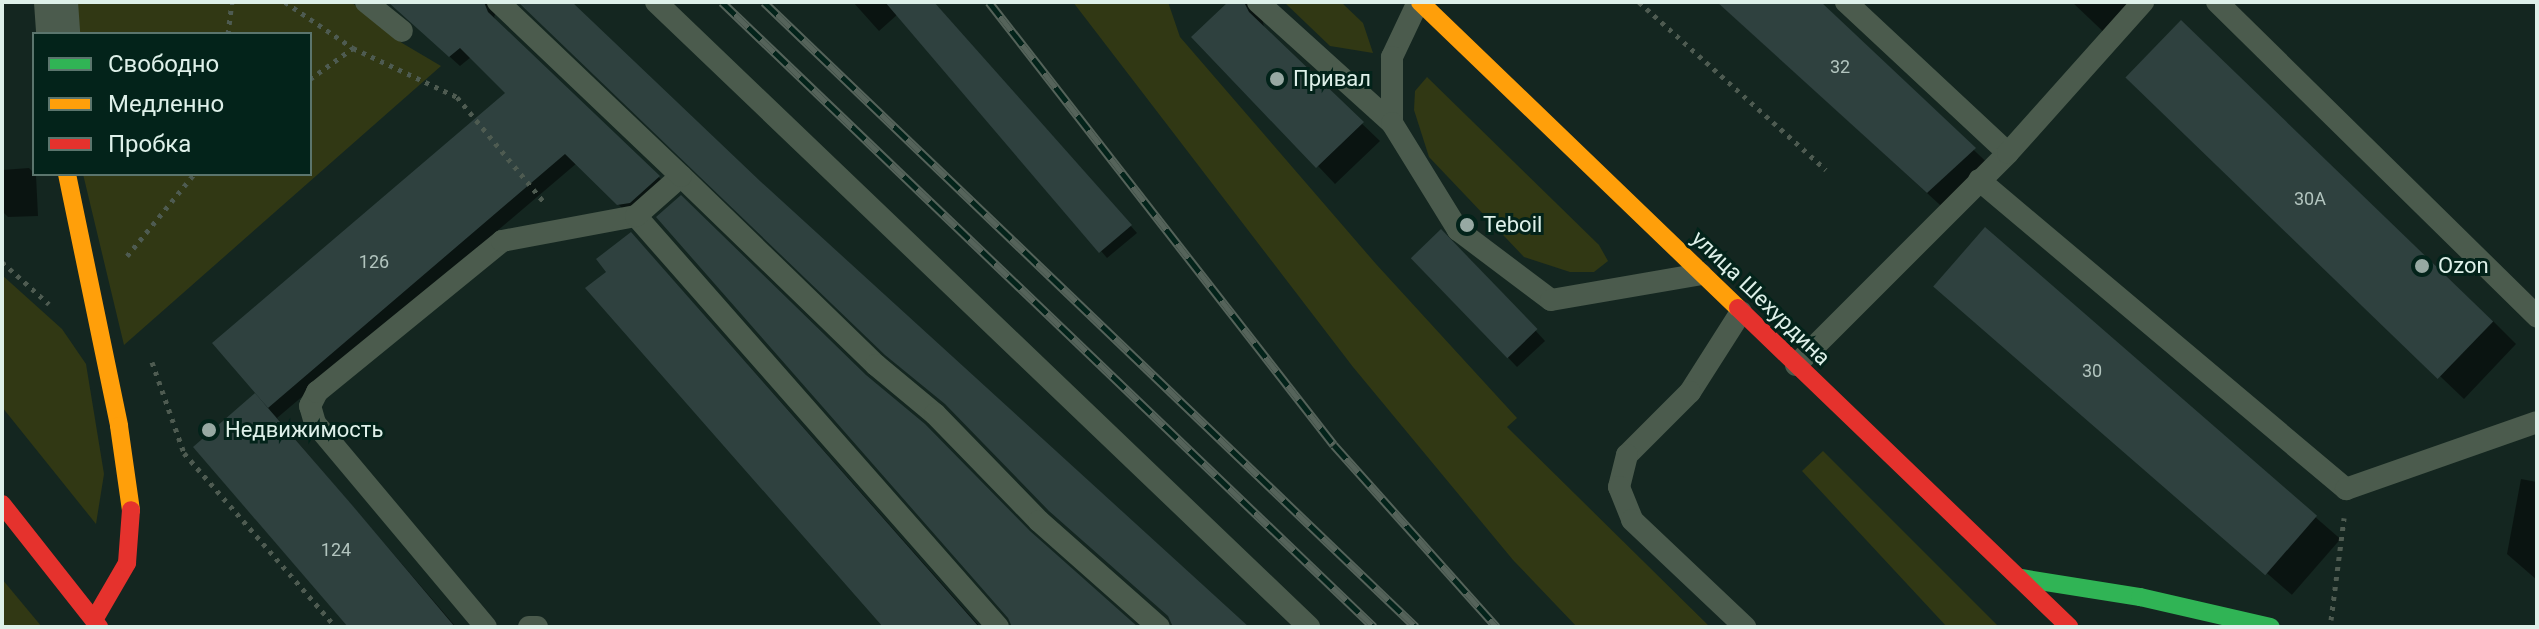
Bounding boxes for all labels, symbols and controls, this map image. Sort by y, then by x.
legend [32,32,312,176]
text: Свободно [108,50,219,78]
house number: 32 [1830,56,1850,78]
place label: Привал [1293,66,1371,92]
marker: Привал [1268,70,1286,88]
text: Медленно [108,90,224,118]
text: Пробка [108,130,191,158]
house number: 30А [2294,188,2326,210]
place label: Teboil [1483,212,1542,238]
marker: Teboil [1458,216,1476,234]
street label: улица Шехурдина [1686,225,1836,371]
house number: 126 [359,251,389,273]
place label: Ozon [2438,253,2489,279]
marker: Ozon [2413,257,2431,275]
house number: 30 [2082,360,2102,382]
place label: Недвижимость [225,417,383,443]
marker: Недвижимость [200,421,218,439]
house number: 124 [321,539,351,561]

